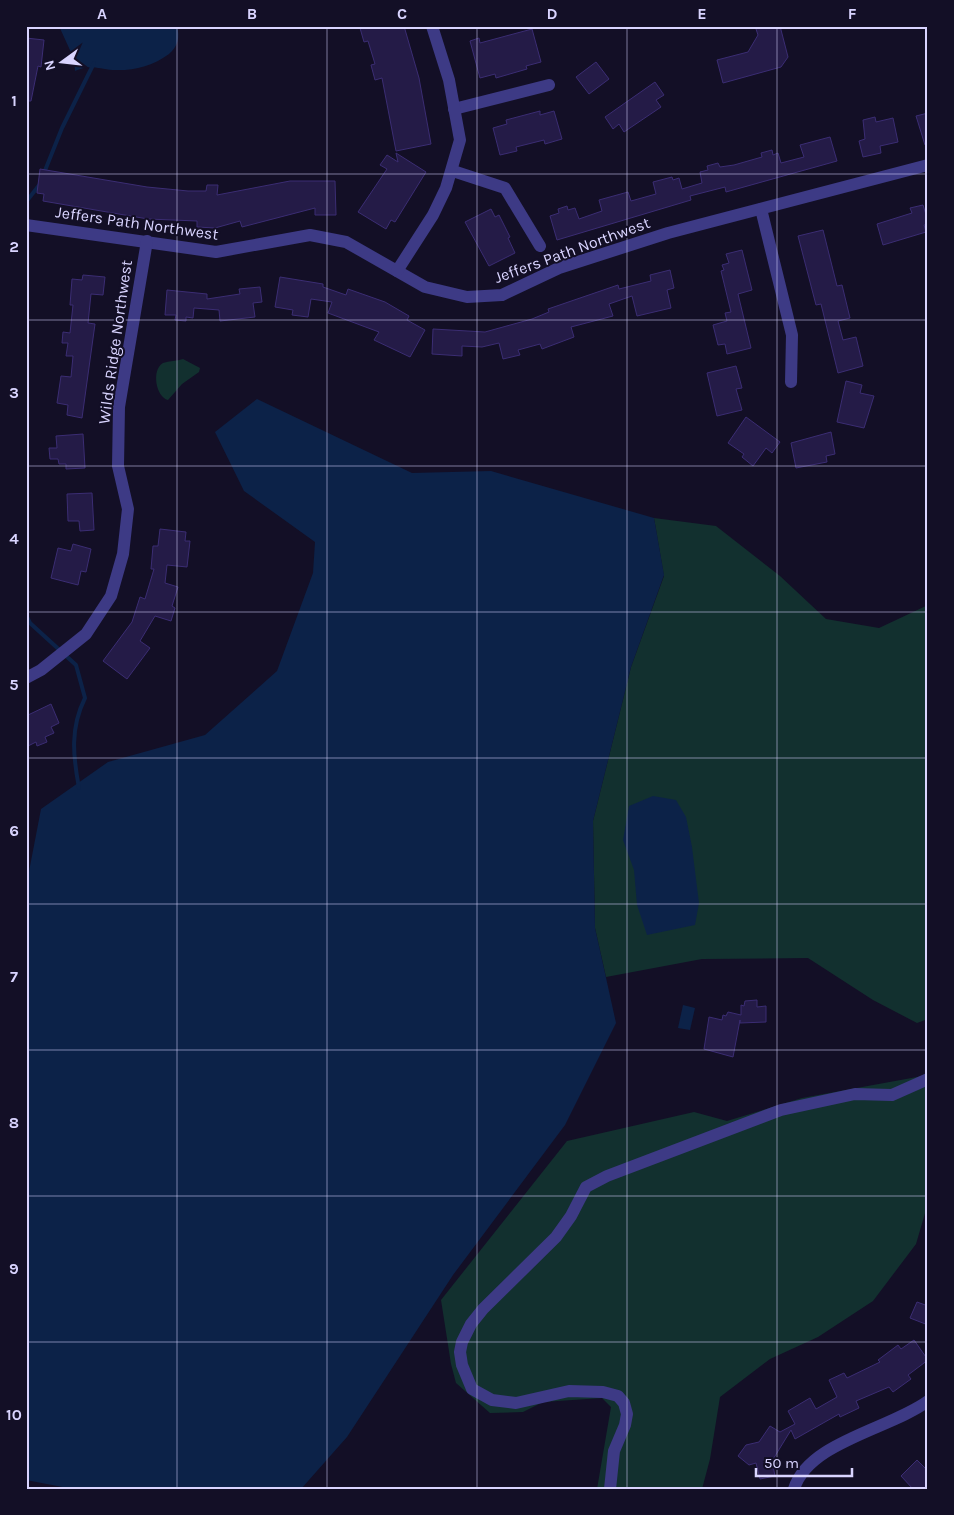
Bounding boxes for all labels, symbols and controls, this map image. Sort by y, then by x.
text: A [97,4,107,23]
text: B [247,4,257,23]
text: C [397,4,407,23]
text: D [547,4,558,23]
text: E [697,4,707,23]
text: F [848,4,857,23]
north arrow [38,38,88,88]
text: N [40,58,59,72]
text: 1 [11,91,17,110]
street label: Jeffers Path Northwest [54,202,220,244]
street label: Jeffers Path Northwest [492,213,652,287]
text: 2 [9,237,19,256]
street label: Wilds Ridge Northwest [94,259,136,425]
text: 3 [9,383,19,402]
text: 4 [9,529,19,548]
text: 5 [9,675,19,694]
text: 6 [9,821,19,840]
text: 7 [10,967,18,986]
text: 8 [9,1113,19,1132]
text: 9 [9,1259,19,1278]
text: 10 [6,1405,22,1424]
scale bar [756,1445,853,1477]
text: 50 m [764,1454,799,1472]

